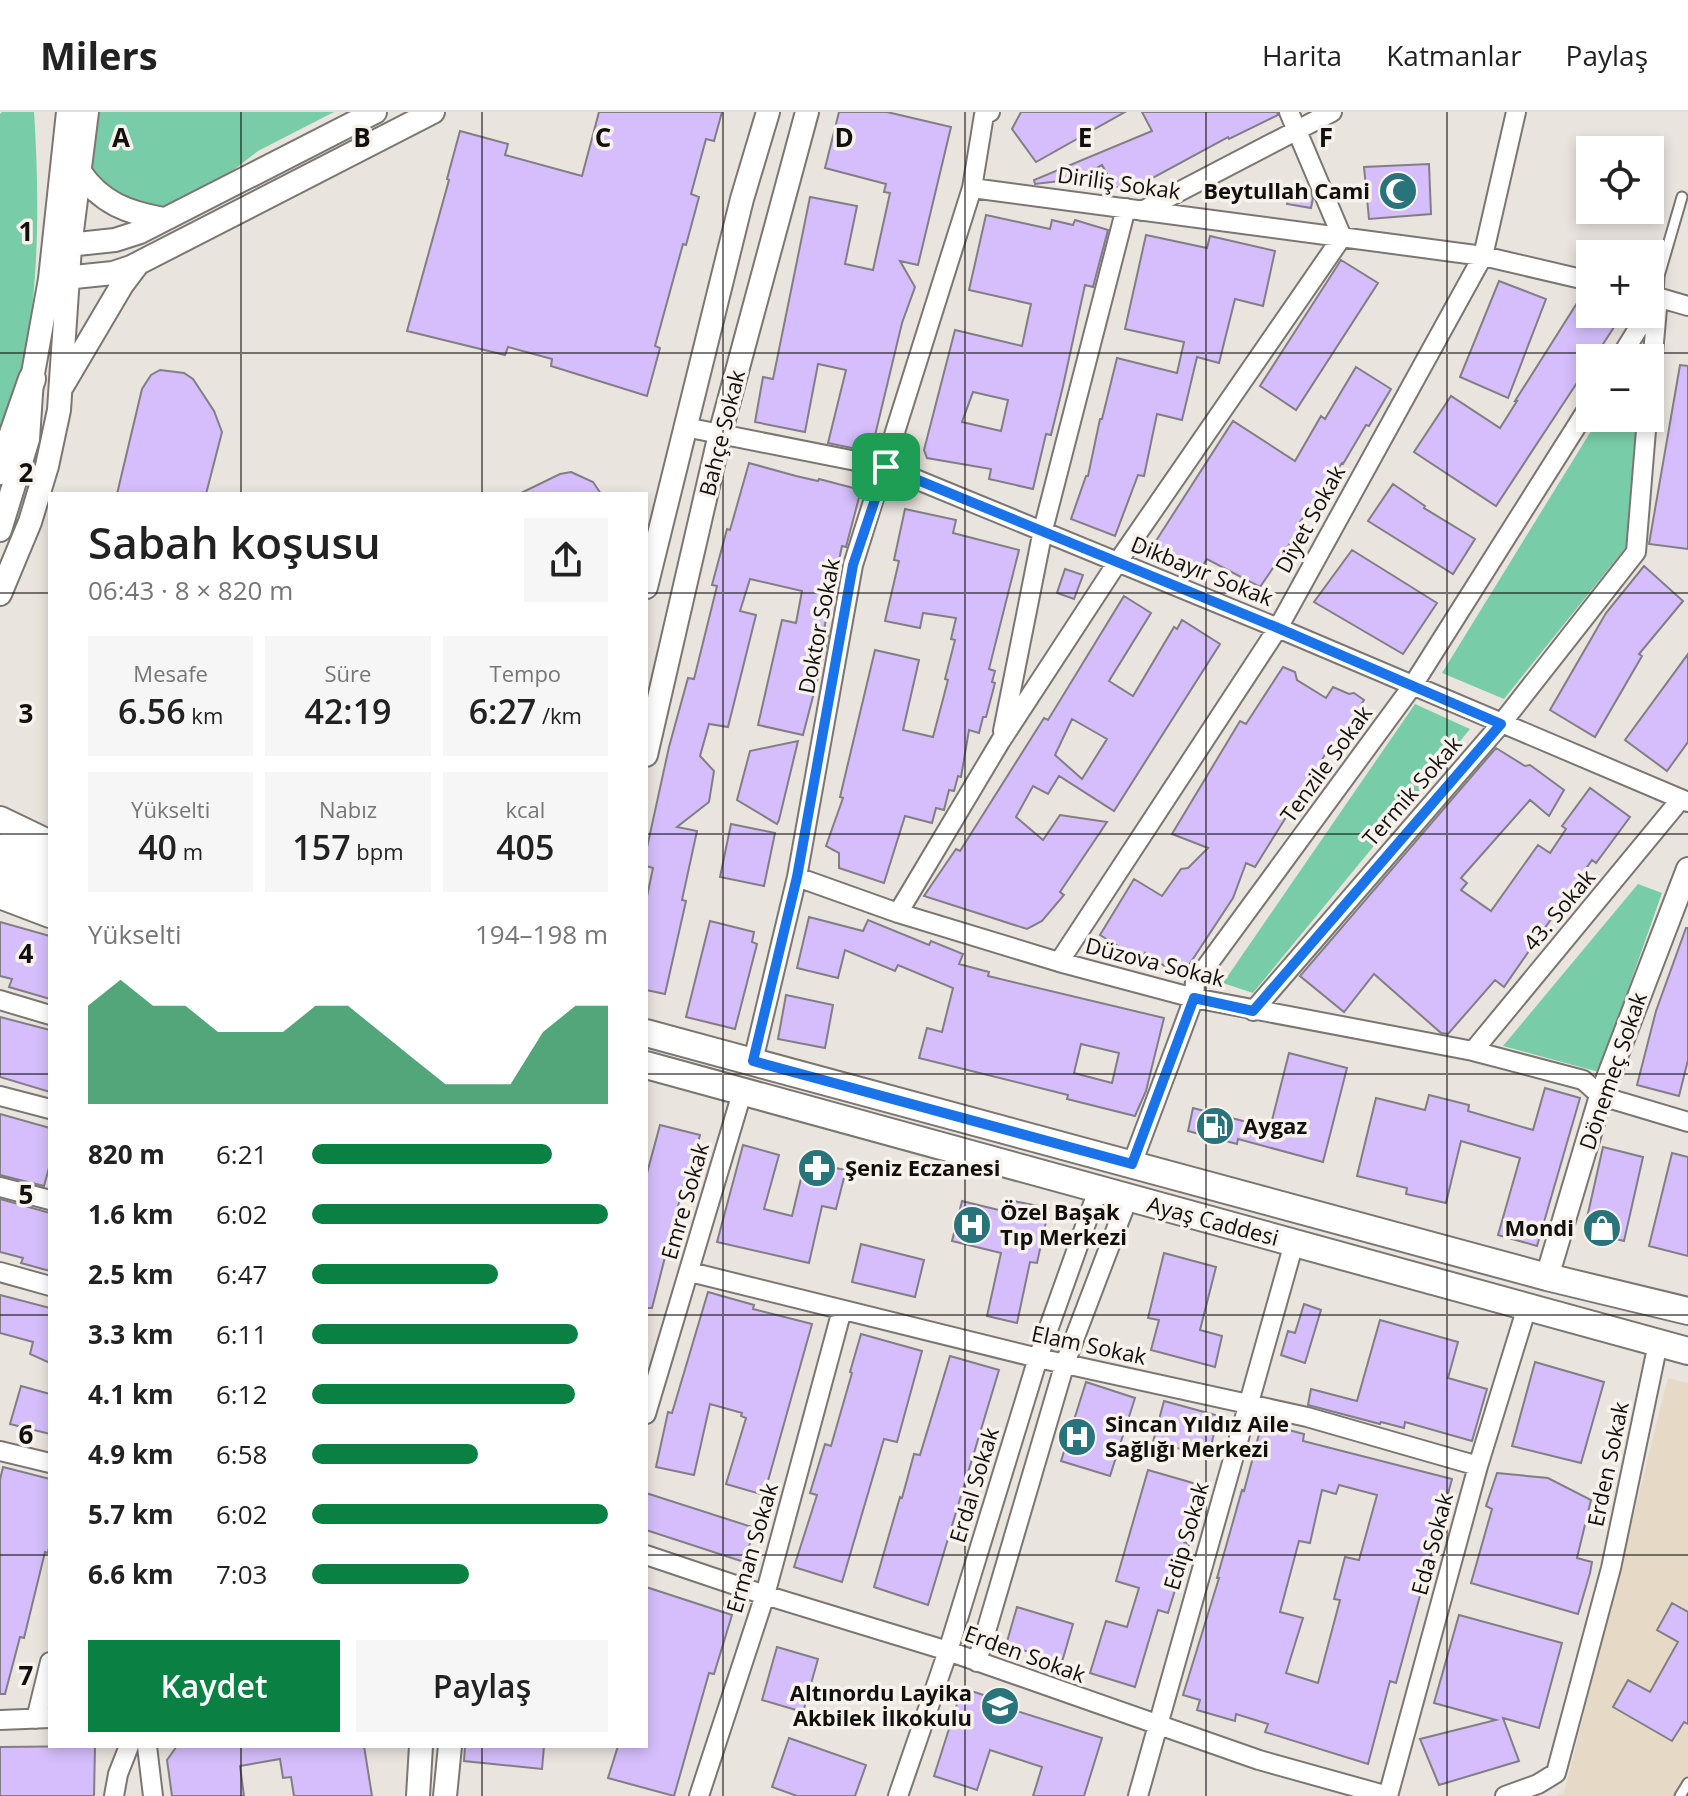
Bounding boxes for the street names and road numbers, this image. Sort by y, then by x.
street label: Diriliş Sokak [1056,159,1183,206]
street label: Bahçe Sokak [691,366,751,499]
street label: Diyet Sokak [1267,459,1351,578]
street label: Dikbayır Sokak [1127,528,1278,612]
street label: Doktor Sokak [790,555,846,696]
street label: Tenzile Sokak [1272,698,1378,828]
street label: Termik Sokak [1355,728,1468,852]
street label: 43. Sokak [1515,862,1601,956]
street label: Düzova Sokak [1082,929,1228,993]
street label: Dönemeç Sokak [1571,988,1653,1153]
street label: Emre Sokak [653,1138,715,1263]
street label: Ayaş Caddesi [1144,1188,1282,1252]
street label: Elam Sokak [1029,1317,1150,1371]
street label: Erden Sokak [1579,1398,1635,1529]
street label: Erdal Sokak [941,1423,1005,1546]
street label: Edip Sokak [1155,1478,1215,1593]
street label: Erman Sokak [718,1479,784,1616]
street label: Eda Sokak [1403,1489,1459,1598]
street label: Erden Sokak [961,1617,1090,1689]

